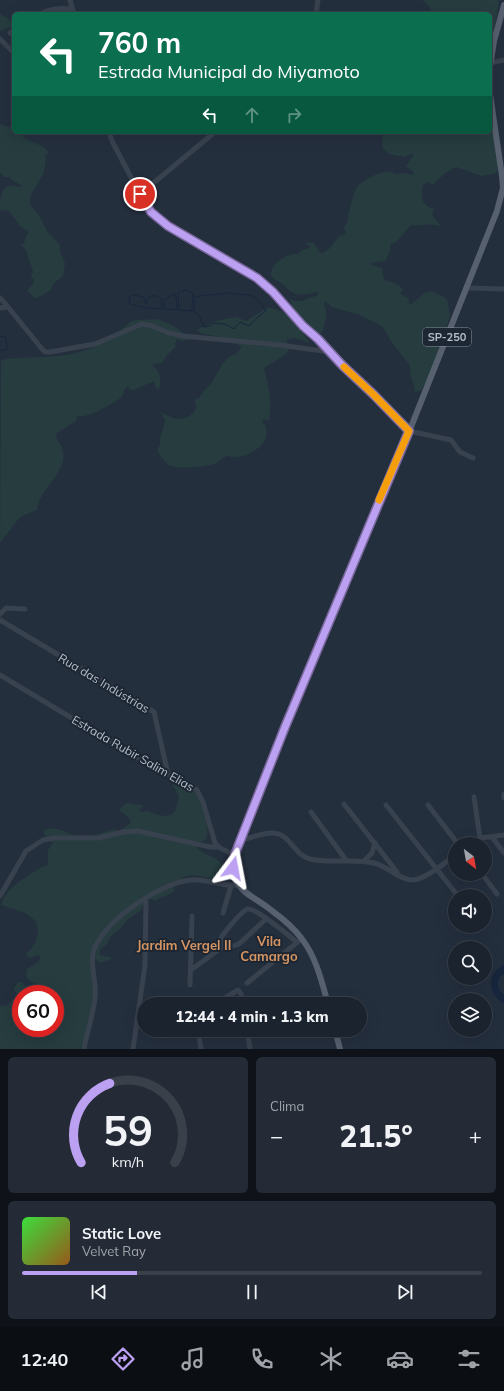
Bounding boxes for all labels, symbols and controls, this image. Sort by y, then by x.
text: 760 m [98,25,181,60]
icon: left [32,28,84,80]
text: Estrada Municipal do Miyamoto [98,60,360,83]
icon: left [199,104,221,126]
icon: ahead [241,104,263,126]
icon: right [283,104,305,126]
pin [123,177,157,211]
icon: arrive [129,183,151,205]
road number: SP-250 [423,328,471,346]
street label: Rua das Indústrias [56,650,152,716]
street label: Estrada Rubir Salim Elias [69,712,197,794]
north arrow [448,837,492,881]
map controls [448,837,492,1037]
position arrow [212,847,254,889]
button: sound [448,889,492,933]
district label: Vila Camargo [240,933,298,964]
district label: Jardim Vergel II [137,937,231,953]
button: search [448,941,492,985]
speed limit sign: 60 [12,985,64,1037]
button: layers [448,993,492,1037]
text: 12:44 · 4 min · 1.3 km [175,1007,329,1026]
text: Clima [270,1098,304,1114]
text: 59 [103,1104,153,1156]
text: 21.5° [339,1117,413,1155]
text: − [270,1122,283,1150]
text: + [469,1122,482,1150]
text: km/h [112,1153,144,1171]
text: Static Love [82,1224,161,1243]
text: Velvet Ray [82,1243,146,1259]
icon: previous [88,1281,110,1303]
icon: pause [241,1281,263,1303]
icon: next [394,1281,416,1303]
icon: directions [109,1345,137,1373]
icon: music [179,1345,207,1373]
icon: phone [248,1345,276,1373]
icon: climate [317,1345,345,1373]
icon: car [386,1345,414,1373]
icon: filters [455,1345,483,1373]
text: 12:40 [21,1348,68,1371]

